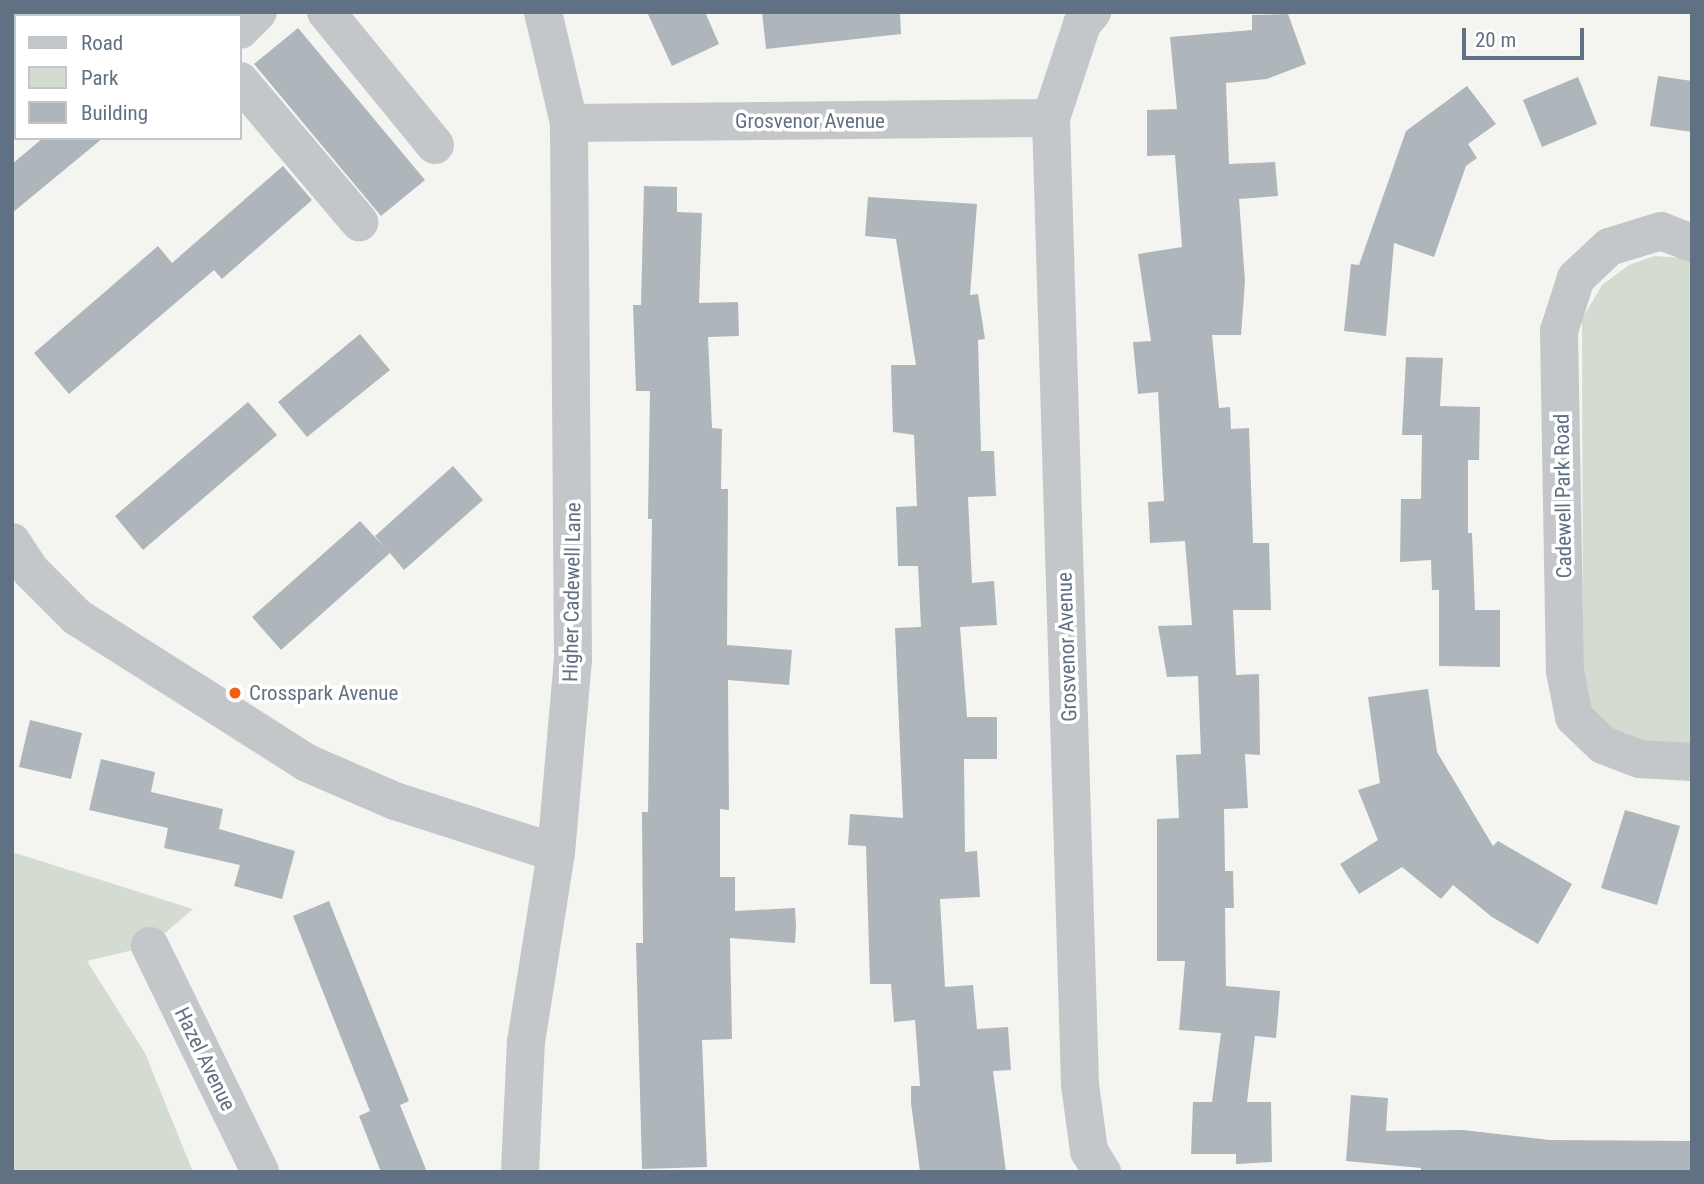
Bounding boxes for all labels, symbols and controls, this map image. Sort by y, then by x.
legend [14,14,242,140]
scale bar [1466,14,1588,58]
text: 20 m [1475,28,1516,52]
text: Road [81,31,123,55]
text: Park [81,66,118,90]
text: Building [81,101,148,125]
street label: Grosvenor Avenue [735,108,885,134]
street label: Cadewell Park Road [1549,413,1577,579]
street label: Higher Cadewell Lane [558,502,586,682]
street label: Grosvenor Avenue [1052,572,1082,722]
place label: Crosspark Avenue [249,680,398,706]
marker: Crosspark Avenue [227,685,243,701]
street label: Hazel Avenue [169,1003,241,1115]

